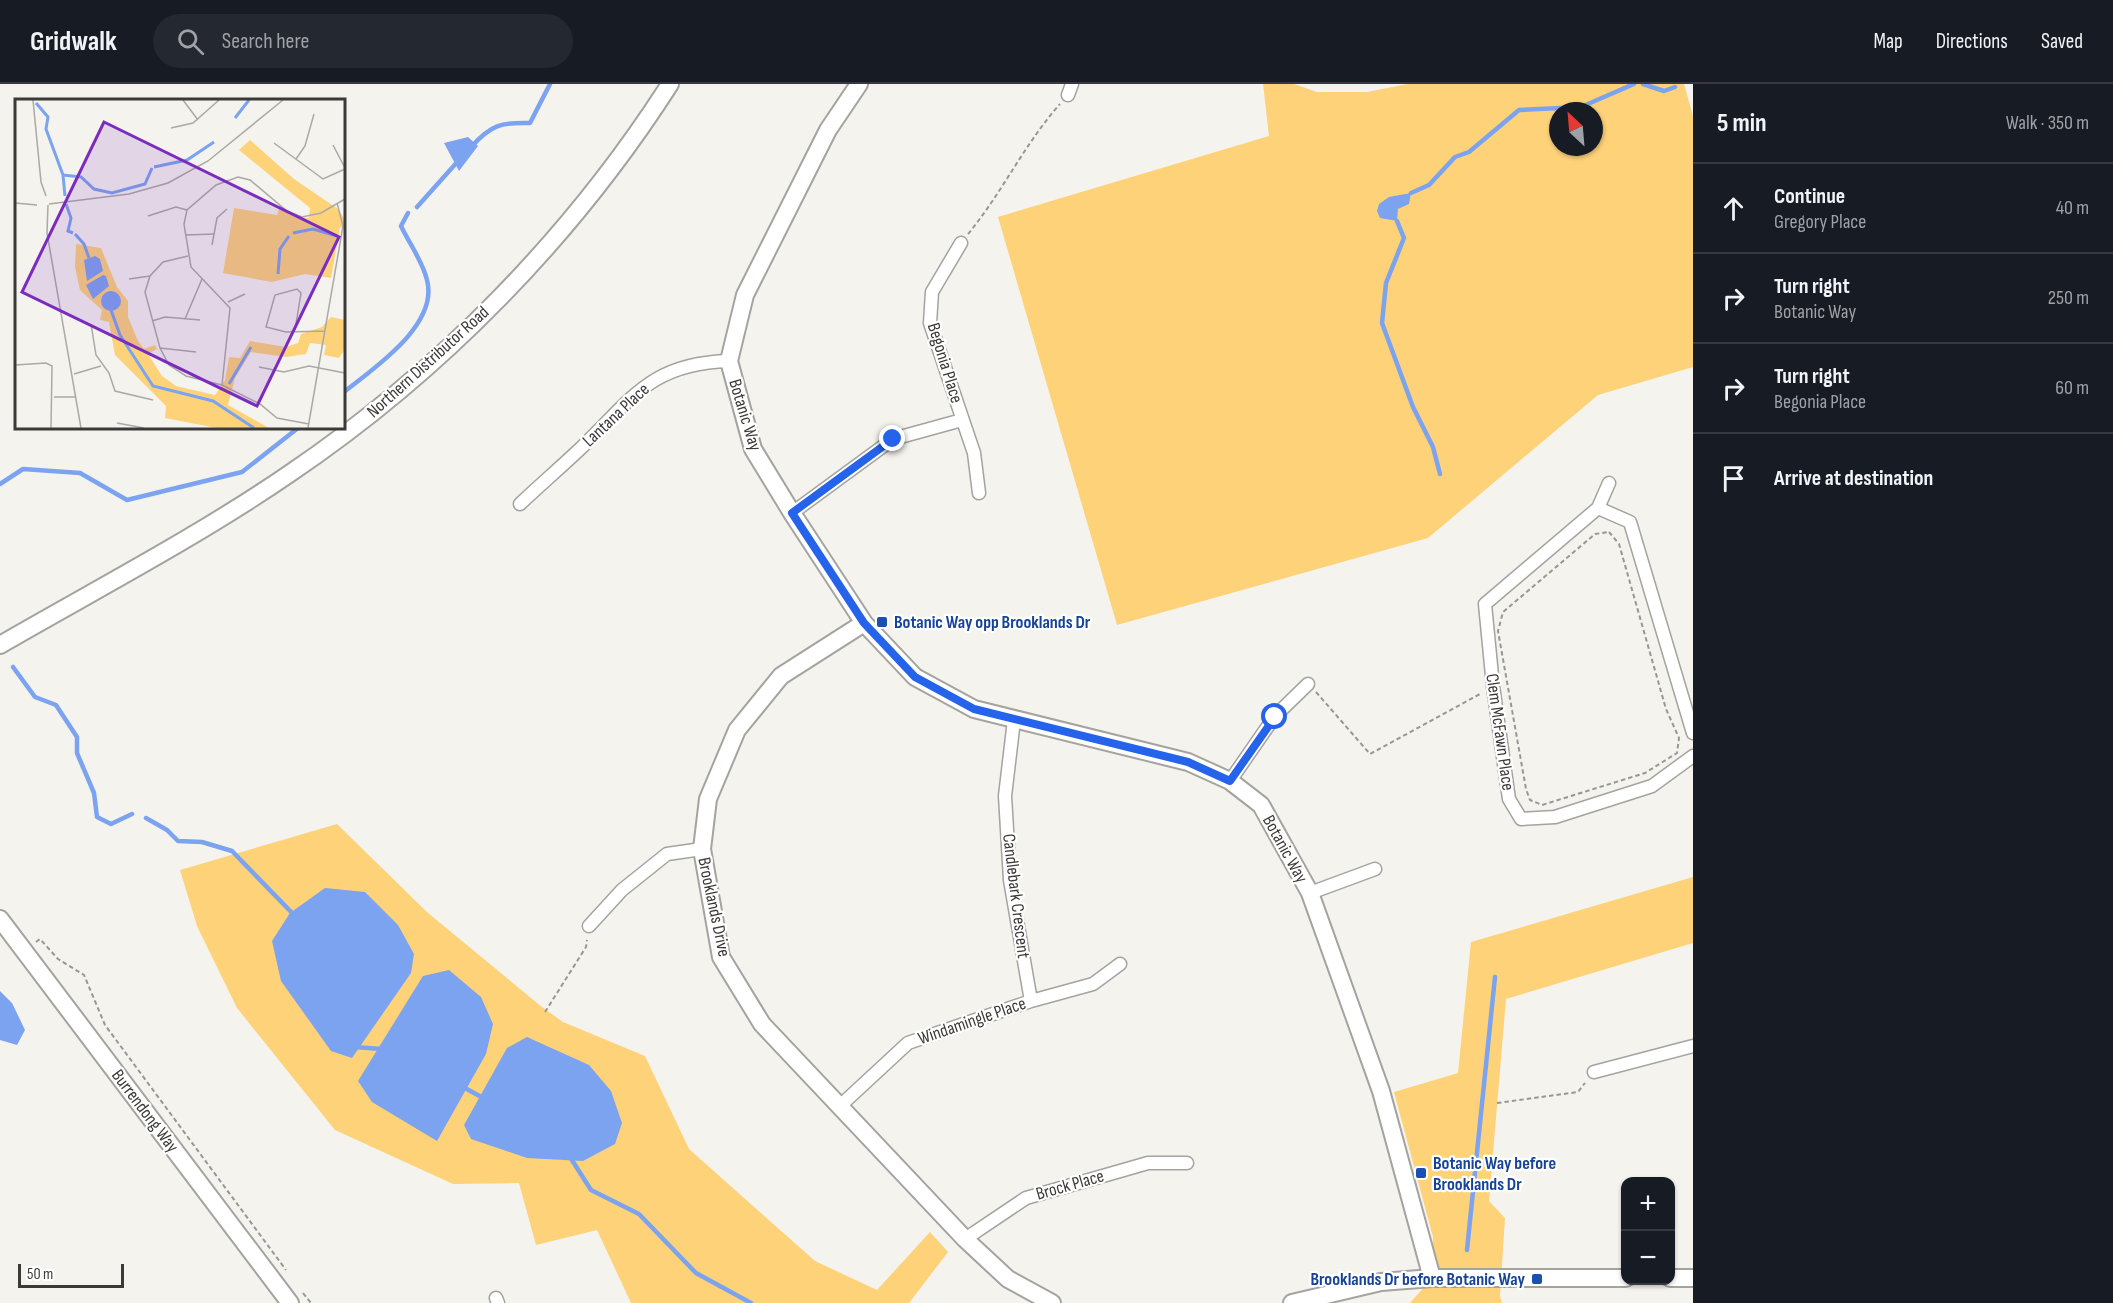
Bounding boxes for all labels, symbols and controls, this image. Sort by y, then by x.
search box [153,14,573,68]
text: Gridwalk [30,25,117,58]
icon: search [174,25,207,58]
text: Search here [222,28,309,55]
text: Map [1873,29,1903,54]
text: Directions [1936,29,2008,54]
text: Saved [2041,29,2083,54]
inset map [15,99,345,429]
north arrow [1549,102,1603,156]
text: 5 min [1717,108,1767,139]
text: Walk · 350 m [2006,111,2089,135]
text: Continue [1774,183,1845,210]
icon: ahead [1717,192,1750,225]
text: 40 m [2056,196,2089,220]
text: Gregory Place [1774,210,1866,234]
text: Turn right [1774,273,1850,300]
icon: right [1717,282,1750,315]
text: 250 m [2048,286,2089,310]
text: Botanic Way [1774,300,1856,324]
street label: Northern Distributor Road [363,302,493,422]
street label: Begonia Place [923,320,967,406]
text: Turn right [1774,363,1850,390]
icon: right [1717,372,1750,405]
text: 60 m [2055,376,2089,400]
street label: Botanic Way [724,377,766,453]
street label: Lantana Place [578,379,654,451]
text: Begonia Place [1774,390,1866,414]
route end [879,425,905,451]
icon: arrive [1717,462,1750,495]
text: Arrive at destination [1774,465,1933,492]
place label: Botanic Way opp Brooklands Dr [894,612,1091,633]
marker: Botanic Way opp Brooklands Dr [875,615,889,629]
street label: Clem McFawn Place [1481,672,1519,792]
route start [1261,703,1287,729]
street label: Botanic Way [1258,812,1312,886]
street label: Candlebark Crescent [998,833,1034,960]
street label: Brooklands Drive [693,855,735,959]
street label: Windamingle Place [915,993,1029,1049]
street label: Burrendong Way [107,1065,183,1157]
place label: Botanic Way before Brooklands Dr [1433,1153,1556,1195]
street label: Brock Place [1034,1165,1106,1205]
marker: Botanic Way before Brooklands Dr [1414,1166,1428,1180]
map controls [1621,1177,1675,1285]
button: + [1621,1177,1675,1231]
button: − [1621,1231,1675,1285]
scale bar [18,1261,124,1288]
text: 50 m [27,1265,53,1284]
place label: Brooklands Dr before Botanic Way [1310,1269,1526,1290]
marker: Brooklands Dr before Botanic Way [1530,1272,1544,1286]

